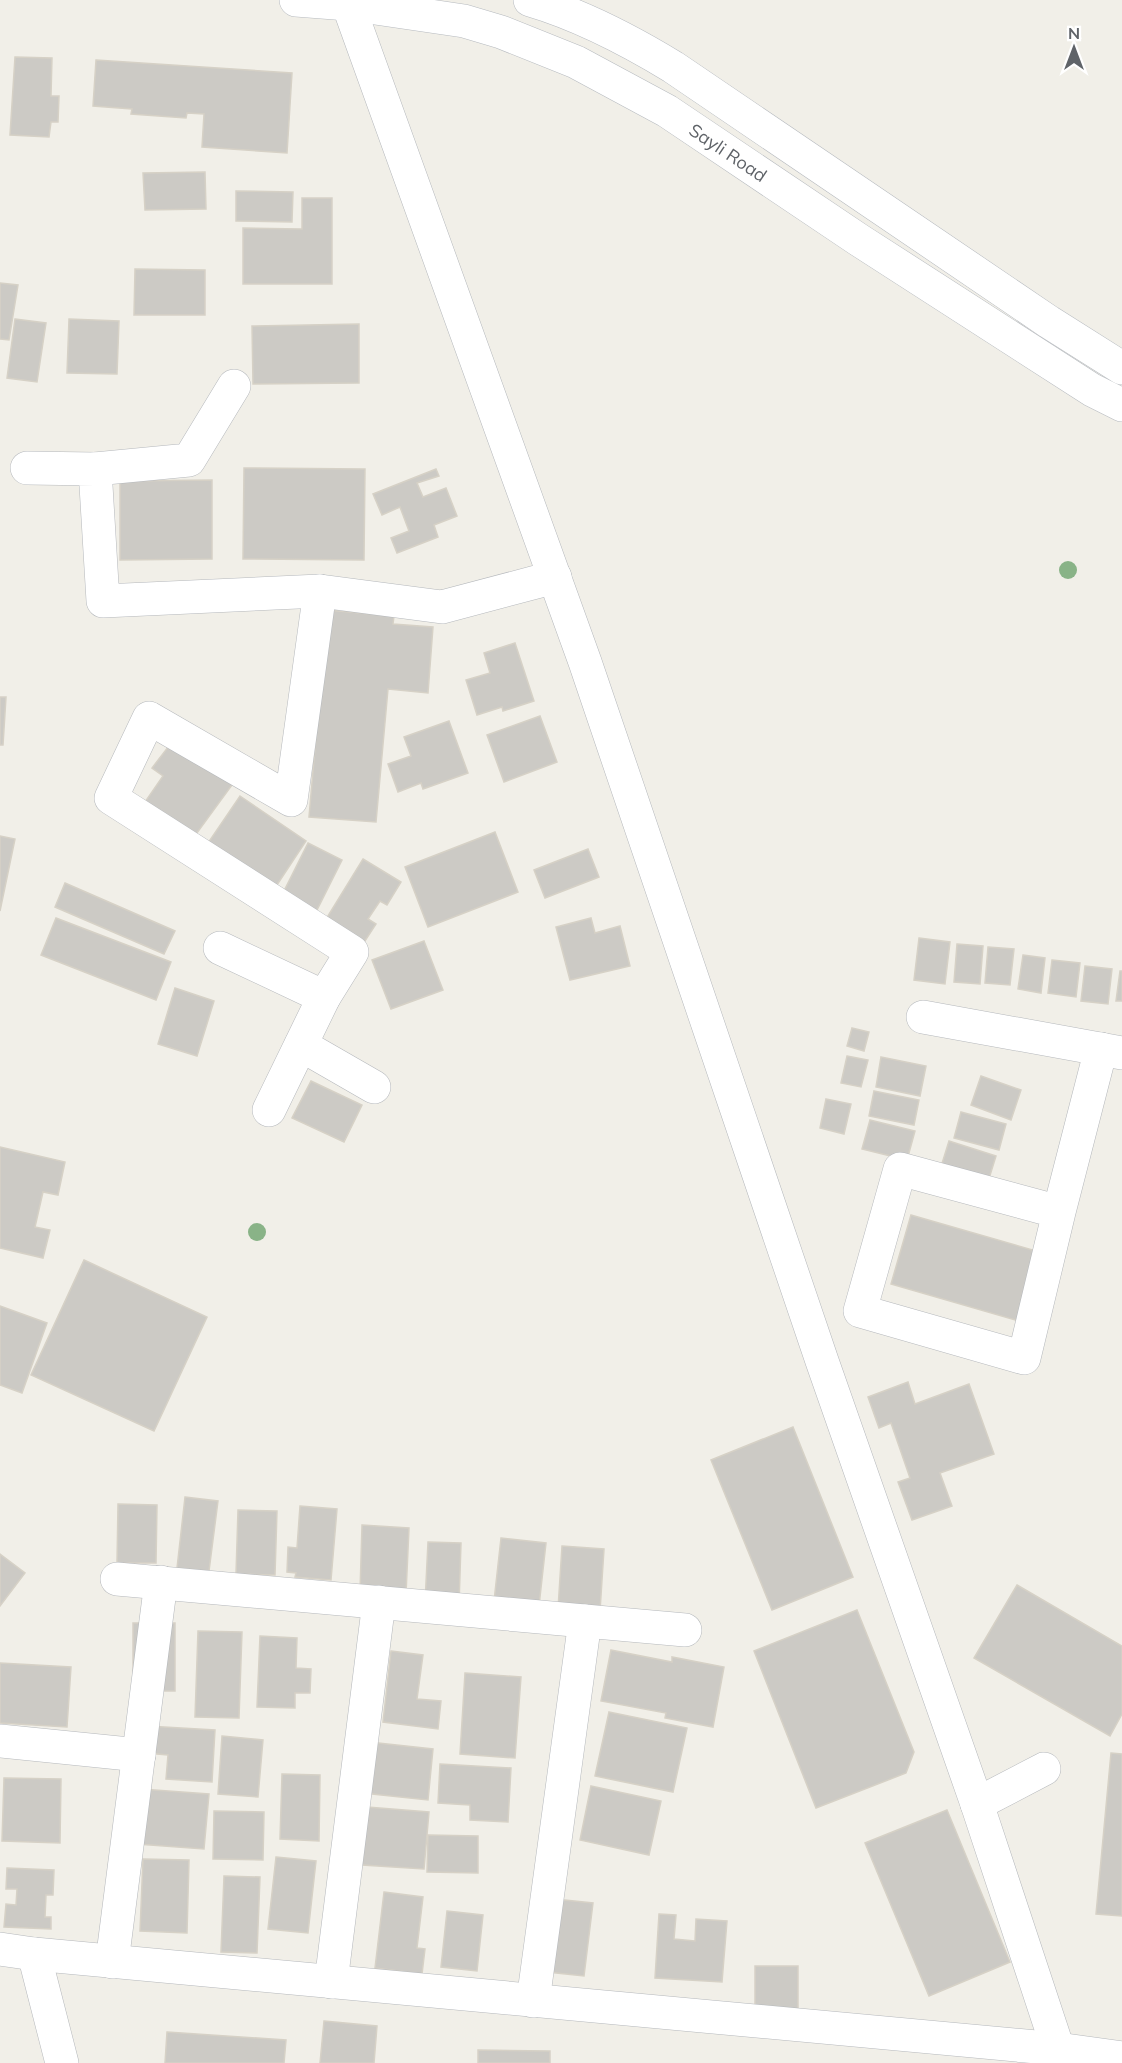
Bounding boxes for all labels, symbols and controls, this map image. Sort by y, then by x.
north arrow [1044,18,1104,78]
text: N [1068,23,1080,43]
street label: Sayli Road [685,118,772,187]

